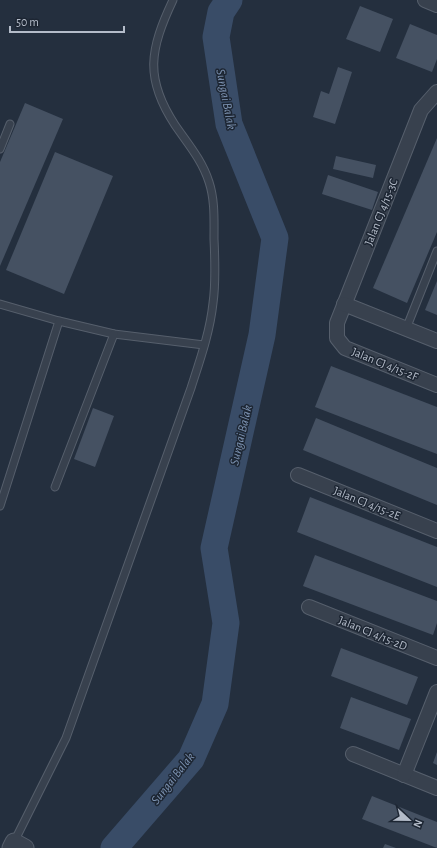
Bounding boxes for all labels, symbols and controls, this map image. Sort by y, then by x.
scale bar [10,8,124,34]
text: 50 m [16,16,39,28]
water label: Sungai Balak [213,68,238,131]
street label: Jalan CJ 4/15-3C [362,177,400,247]
street label: Jalan CJ 4/15-2F [350,345,421,383]
water label: Sungai Balak [228,404,255,467]
street label: Jalan CJ 4/15-2E [332,484,402,522]
street label: Jalan CJ 4/15-2D [337,614,409,652]
water label: Sungai Balak [149,751,197,807]
north arrow [389,800,429,840]
text: N [411,818,424,829]

